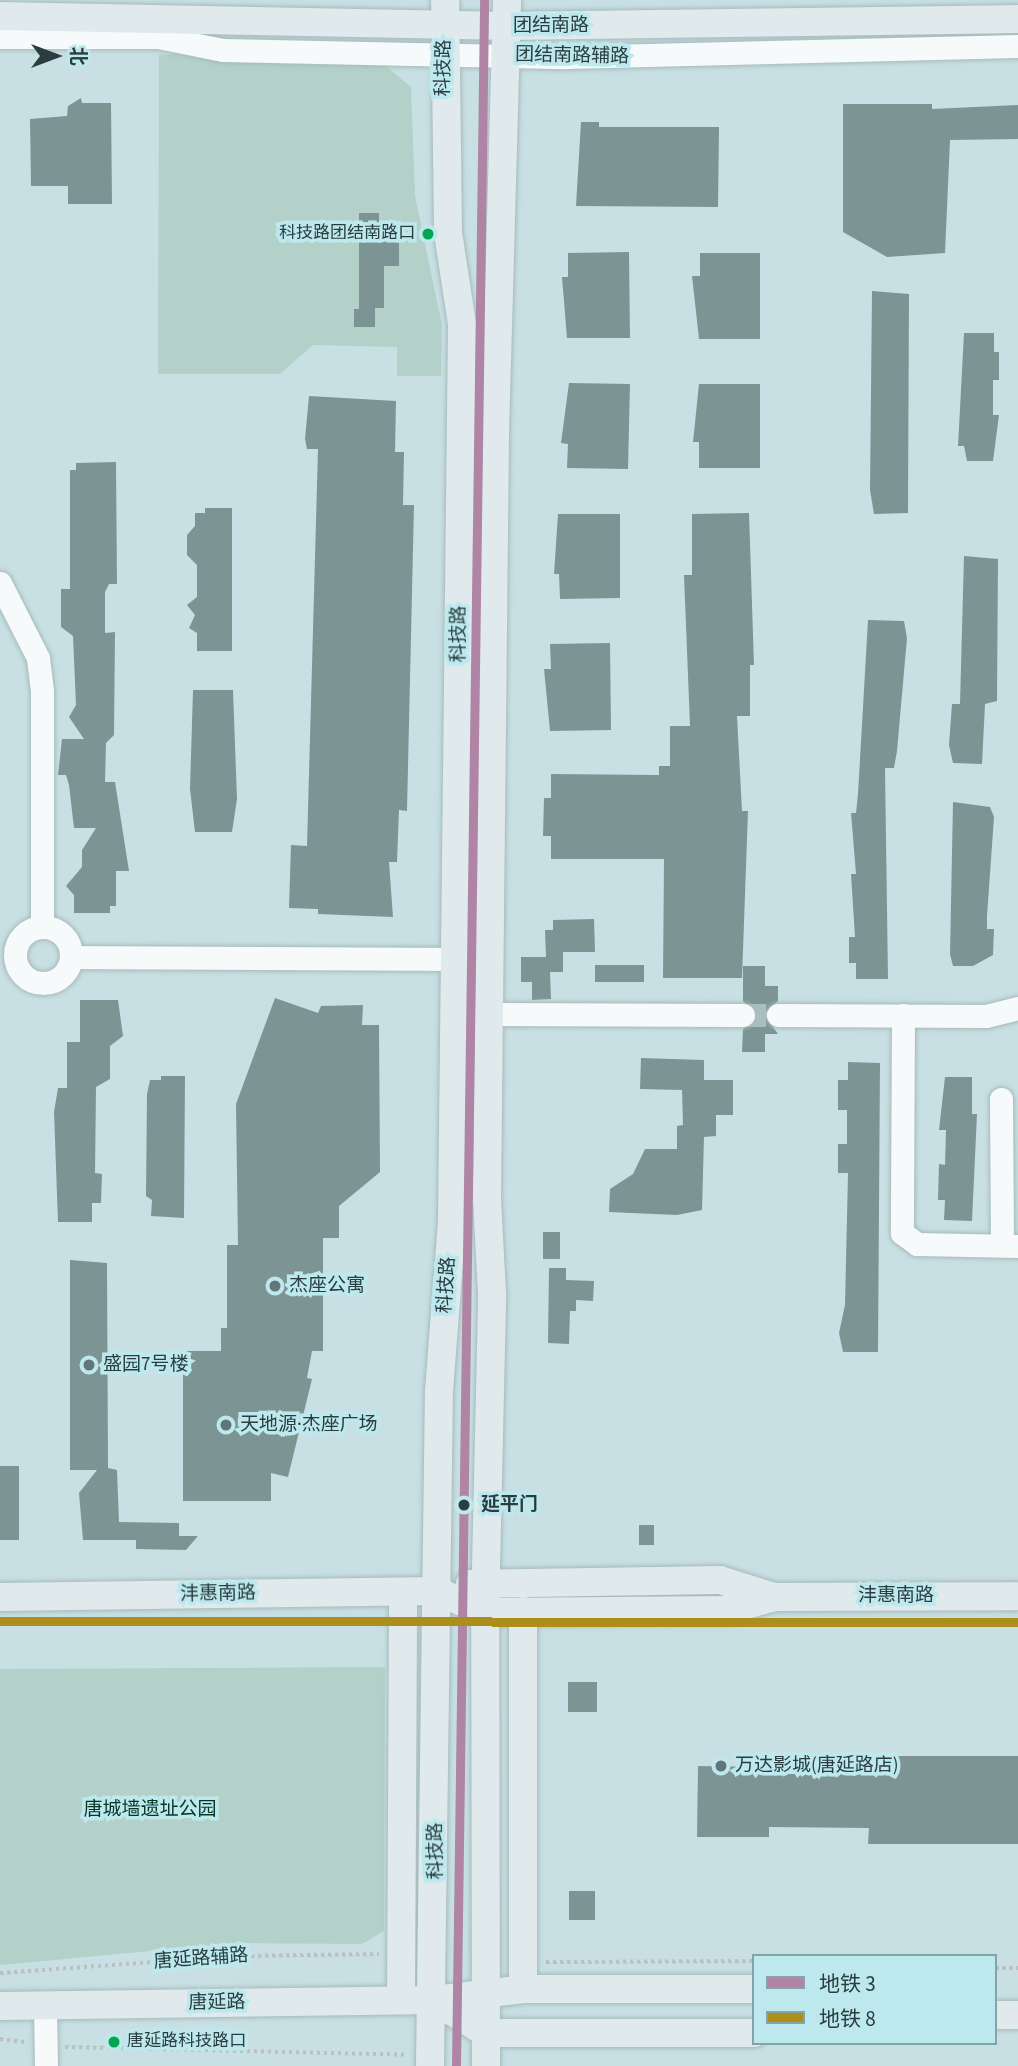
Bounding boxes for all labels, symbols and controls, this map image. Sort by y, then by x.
street label: 团结南路 [513,15,589,37]
north arrow [21,21,91,91]
street label: 科技路 [432,39,456,97]
street label: 团结南路辅路 [515,44,629,68]
text: 北 [64,46,91,66]
place label: 科技路团结南路口 [279,224,415,244]
marker: 科技路团结南路口 [421,227,435,241]
street label: 科技路 [447,605,471,663]
street label: 科技路 [434,1256,460,1314]
place label: 杰座公寓 [289,1275,365,1297]
marker: 杰座公寓 [267,1278,283,1294]
place label: 盛园7号楼 [103,1354,188,1376]
marker: 盛园7号楼 [81,1357,97,1373]
place label: 天地源·杰座广场 [240,1414,378,1436]
marker: 天地源·杰座广场 [218,1417,234,1433]
marker: 延平门 [453,1494,475,1516]
place label: 延平门 [481,1494,538,1516]
street label: 沣惠南路 [180,1582,256,1606]
street label: 沣惠南路 [858,1585,934,1607]
place label: 万达影城(唐延路店) [735,1755,899,1777]
marker: 万达影城(唐延路店) [713,1758,729,1774]
park label: 唐城墙遗址公园 [84,1799,216,1821]
street label: 科技路 [425,1823,447,1879]
street label: 唐延路辅路 [153,1944,249,1974]
legend [752,1954,997,2045]
text: 地铁 3 [819,1969,876,1999]
street label: 唐延路 [188,1991,246,2015]
text: 地铁 8 [819,2004,876,2034]
place label: 唐延路科技路口 [127,2032,246,2052]
marker: 唐延路科技路口 [107,2035,121,2049]

